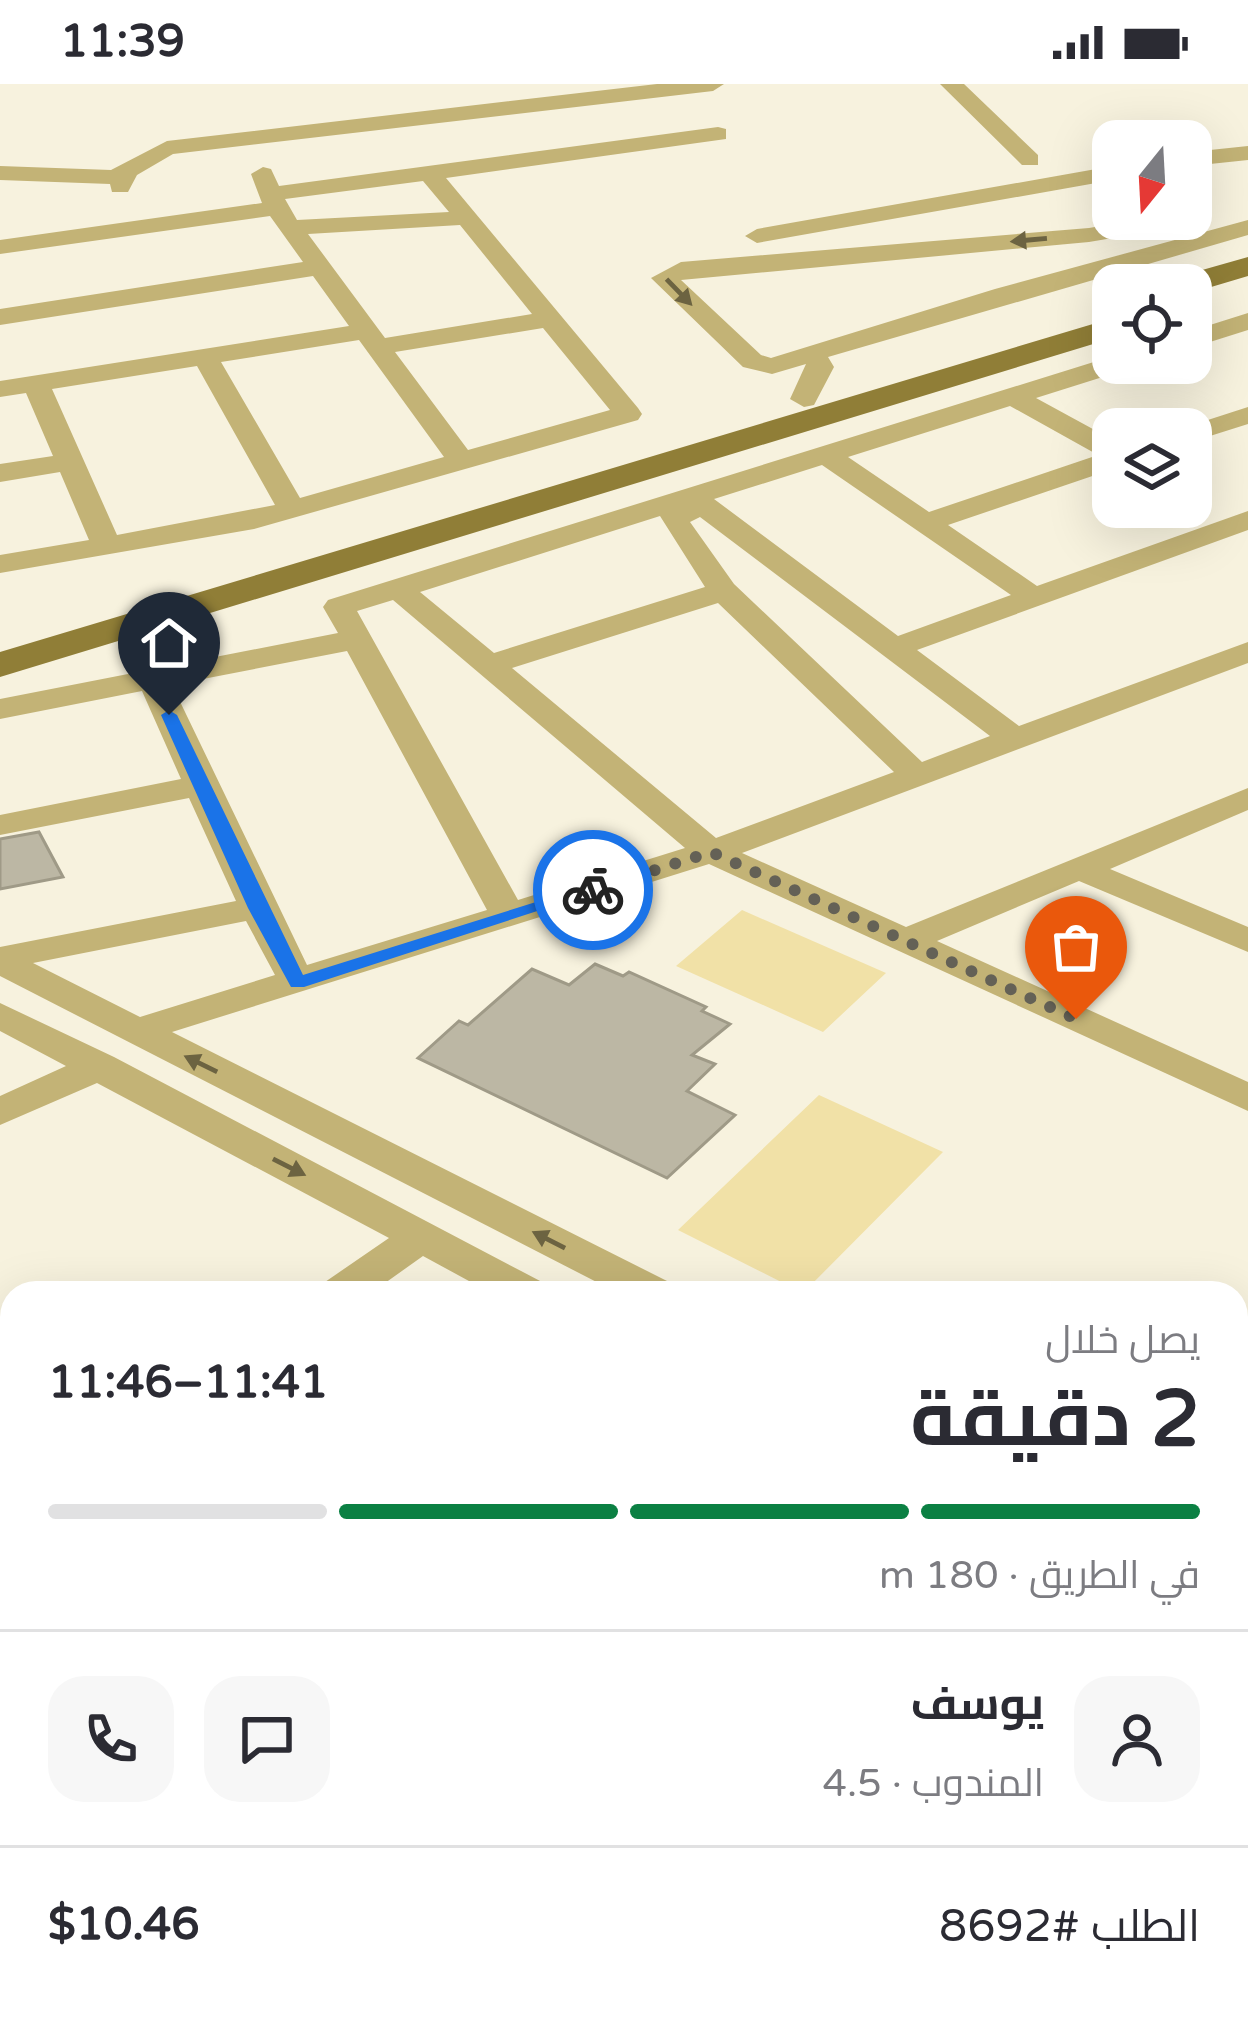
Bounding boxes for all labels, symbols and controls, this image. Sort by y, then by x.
text: 11:39 [60,15,185,69]
north arrow [1092,120,1212,240]
map controls [1092,120,1212,528]
one-way arrow [1010,231,1047,250]
button: locate [1092,264,1212,384]
one-way arrow [664,277,692,306]
button: layers [1092,408,1212,528]
pin [118,592,220,715]
icon: home [136,610,202,676]
courier [533,830,653,950]
icon: bike [560,857,626,923]
pin [1025,896,1127,1019]
icon: bag [1043,914,1109,980]
one-way arrow [183,1054,218,1074]
one-way arrow [272,1157,306,1177]
one-way arrow [532,1230,567,1250]
text: يصل خلال [1045,1317,1200,1364]
text: 11:41–11:46 [48,1356,328,1410]
text: 2 دقيقة [910,1373,1200,1467]
text: في الطريق · 180 m [879,1552,1200,1599]
button: phone [48,1676,174,1802]
button: chat [204,1676,330,1802]
button: person [1074,1676,1200,1802]
text: يوسف [910,1678,1044,1732]
text: المندوب · 4.5 [823,1760,1044,1807]
text: $10.46 [48,1898,200,1952]
text: الطلب #8692 [939,1900,1200,1954]

